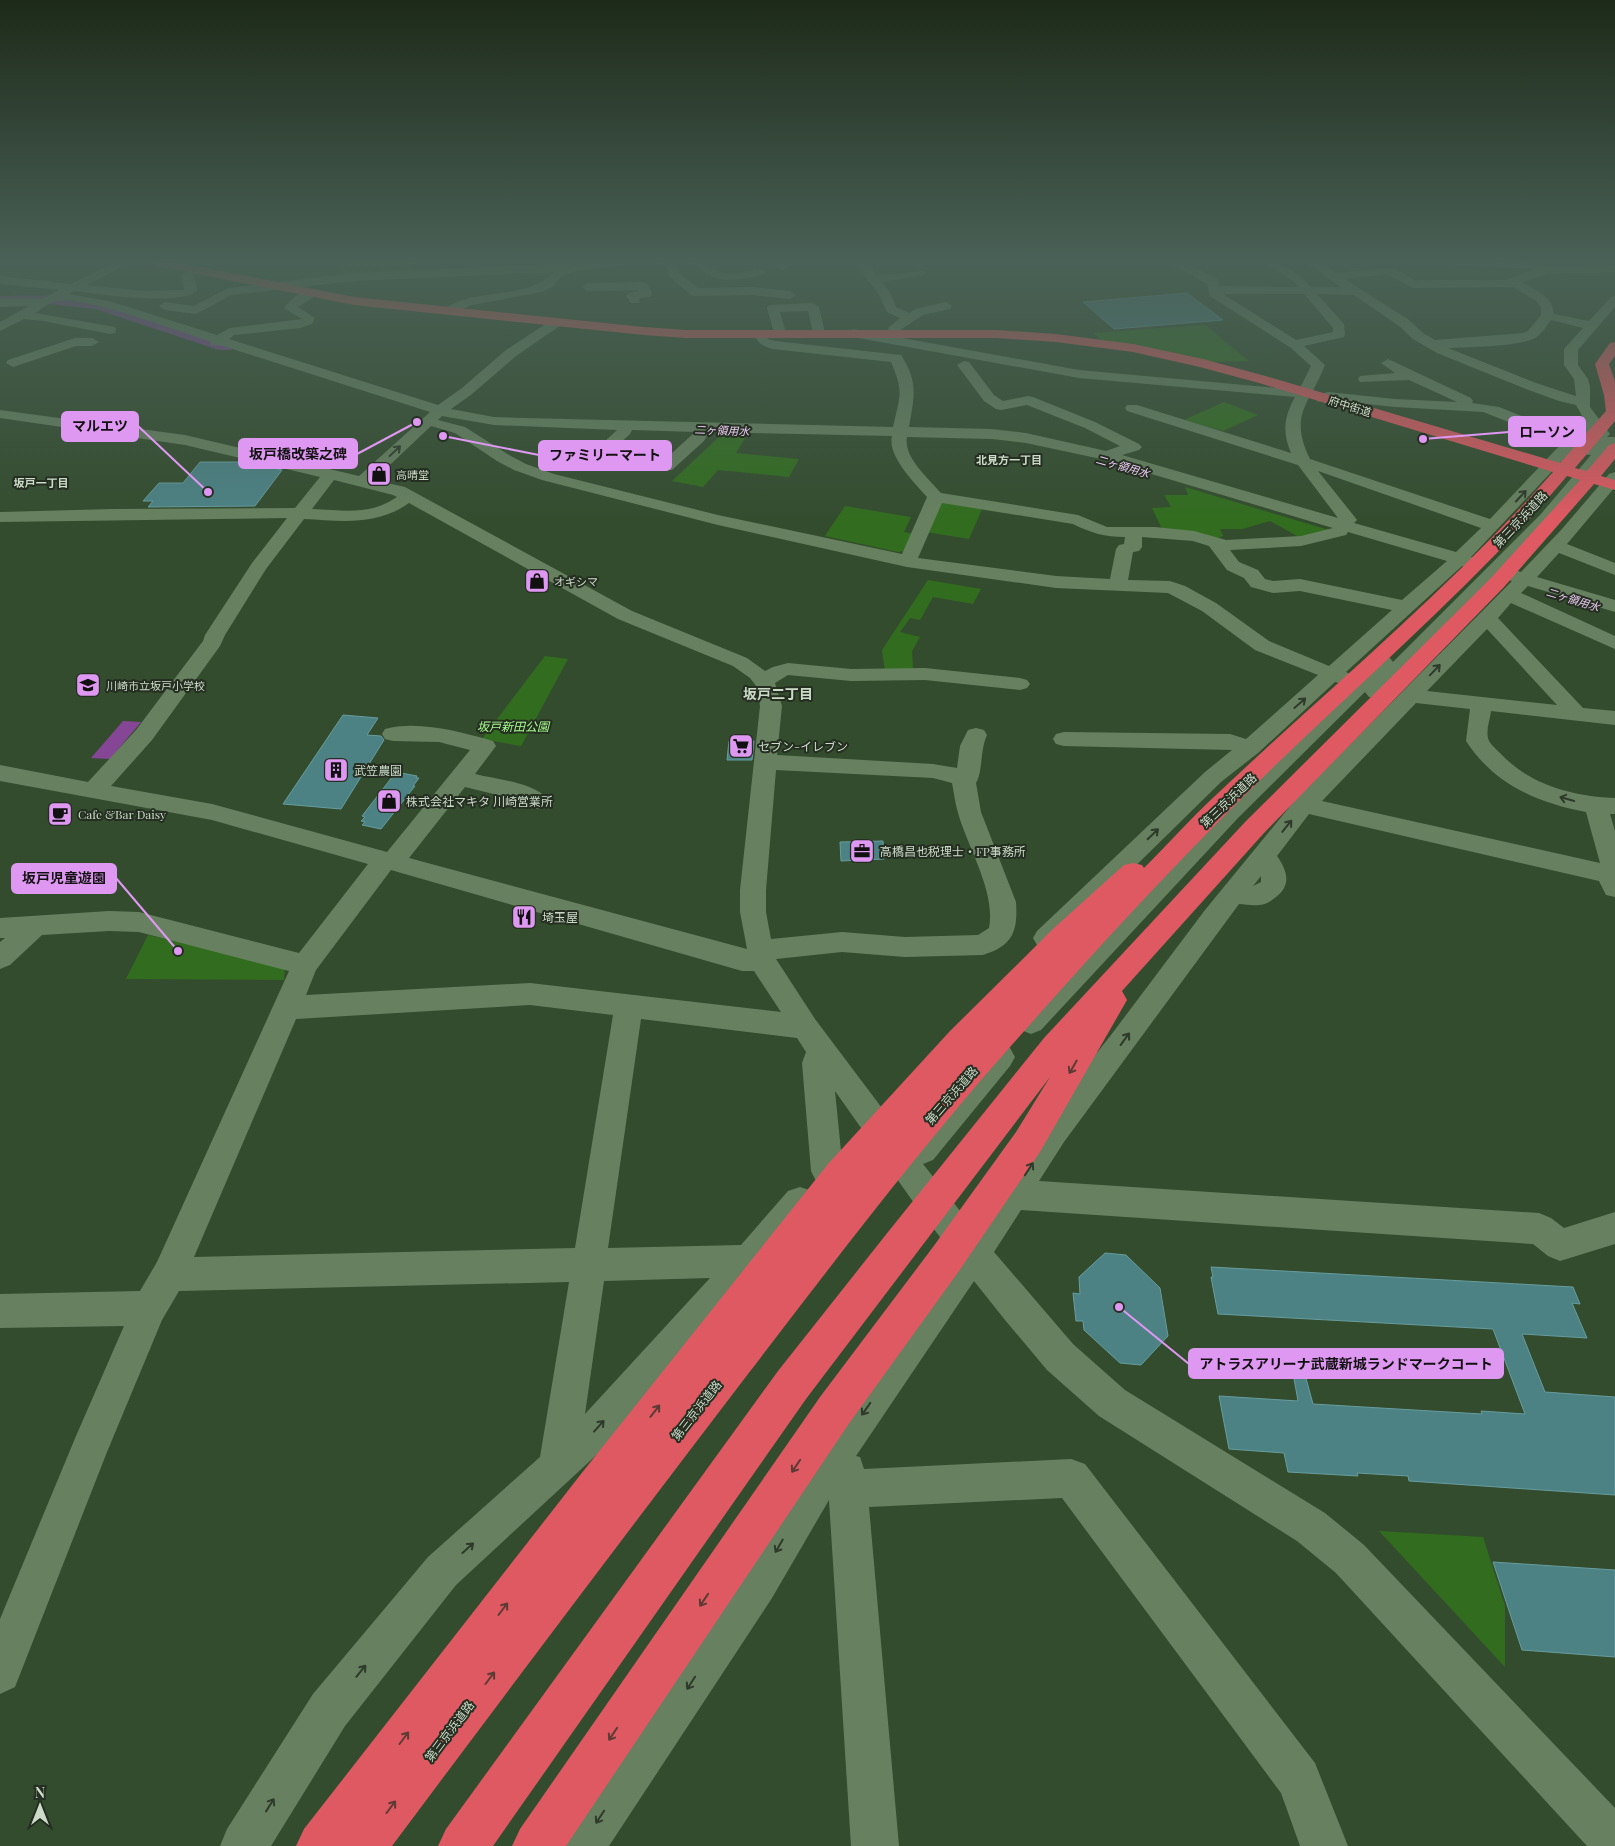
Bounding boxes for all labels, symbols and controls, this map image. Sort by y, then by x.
street label: 府中街道 [1327,392,1373,420]
callout: マルエツ [62,412,138,441]
text: マルエツ [72,416,128,435]
callout: ローソン [1509,417,1585,446]
water label: 二ヶ領用水 [694,422,751,438]
text: ローソン [1519,422,1575,441]
callout: 坂戸橋改築之碑 [239,439,357,468]
callout: ファミリーマート [539,441,671,470]
text: 坂戸橋改築之碑 [249,444,347,463]
one-way arrow [388,445,401,457]
text: ファミリーマート [549,445,661,464]
water label: 二ヶ領用水 [1094,451,1152,481]
district label: 北見方一丁目 [976,452,1042,467]
shop icon: 高晴堂 [366,461,392,487]
place label: 高晴堂 [396,467,429,482]
district label: 坂戸一丁目 [14,475,69,490]
street label: 第三京浜道路 [1490,487,1550,551]
one-way arrow [1515,490,1527,503]
shop icon: オギシマ [524,568,550,594]
place label: オギシマ [554,574,598,589]
water label: 二ヶ領用水 [1545,584,1602,615]
one-way arrow [1429,664,1442,676]
school or university icon: 川崎市立坂戸小学校 [75,672,101,698]
place label: 川崎市立坂戸小学校 [106,678,205,693]
district label: 坂戸二丁目 [743,684,813,703]
one-way arrow [1294,697,1307,709]
park label: 坂戸新田公園 [477,718,551,734]
supermarket icon: セブン-イレブン [728,733,754,759]
place label: セブン-イレブン [758,738,848,754]
building icon: 武笠農園 [323,757,349,783]
place label: 武笠農園 [354,762,402,778]
street label: 第三京浜道路 [1197,769,1259,831]
shop icon: 株式会社マキタ 川崎営業所 [376,788,402,814]
place label: 株式会社マキタ 川崎営業所 [406,793,553,809]
one-way arrow [1560,793,1576,803]
cafe icon: Cafe &Bar Daisy [47,801,73,827]
place label: Cafe &Bar Daisy [78,806,166,822]
one-way arrow [1282,820,1293,833]
one-way arrow [1146,828,1159,840]
office icon: 高橋昌也税理士・FP事務所 [849,838,875,864]
place label: 高橋昌也税理士・FP事務所 [880,843,1026,859]
callout: 坂戸児童遊園 [12,864,116,893]
text: 坂戸児童遊園 [22,868,106,887]
restaurant icon: 埼玉屋 [511,904,537,930]
place label: 埼玉屋 [542,909,578,925]
one-way arrow [1120,1032,1131,1046]
one-way arrow [1068,1059,1078,1074]
street label: 第三京浜道路 [921,1063,981,1127]
one-way arrow [1024,1163,1034,1177]
callout: アトラスアリーナ武蔵新城ランドマークコート [1189,1349,1503,1378]
text: アトラスアリーナ武蔵新城ランドマークコート [1199,1354,1493,1373]
street label: 第三京浜道路 [668,1377,724,1443]
one-way arrow [861,1402,871,1416]
one-way arrow [650,1405,661,1418]
one-way arrow [593,1419,605,1432]
one-way arrow [791,1459,801,1473]
one-way arrow [773,1539,783,1553]
one-way arrow [461,1542,474,1554]
one-way arrow [699,1593,709,1607]
one-way arrow [498,1602,508,1616]
one-way arrow [356,1665,367,1678]
one-way arrow [484,1672,495,1685]
one-way arrow [686,1676,696,1690]
street label: 第三京浜道路 [421,1697,477,1765]
one-way arrow [608,1727,618,1741]
one-way arrow [399,1731,409,1745]
north arrow [15,1781,65,1831]
text: N [35,1783,45,1802]
one-way arrow [265,1798,275,1812]
one-way arrow [386,1800,396,1814]
one-way arrow [594,1810,605,1824]

